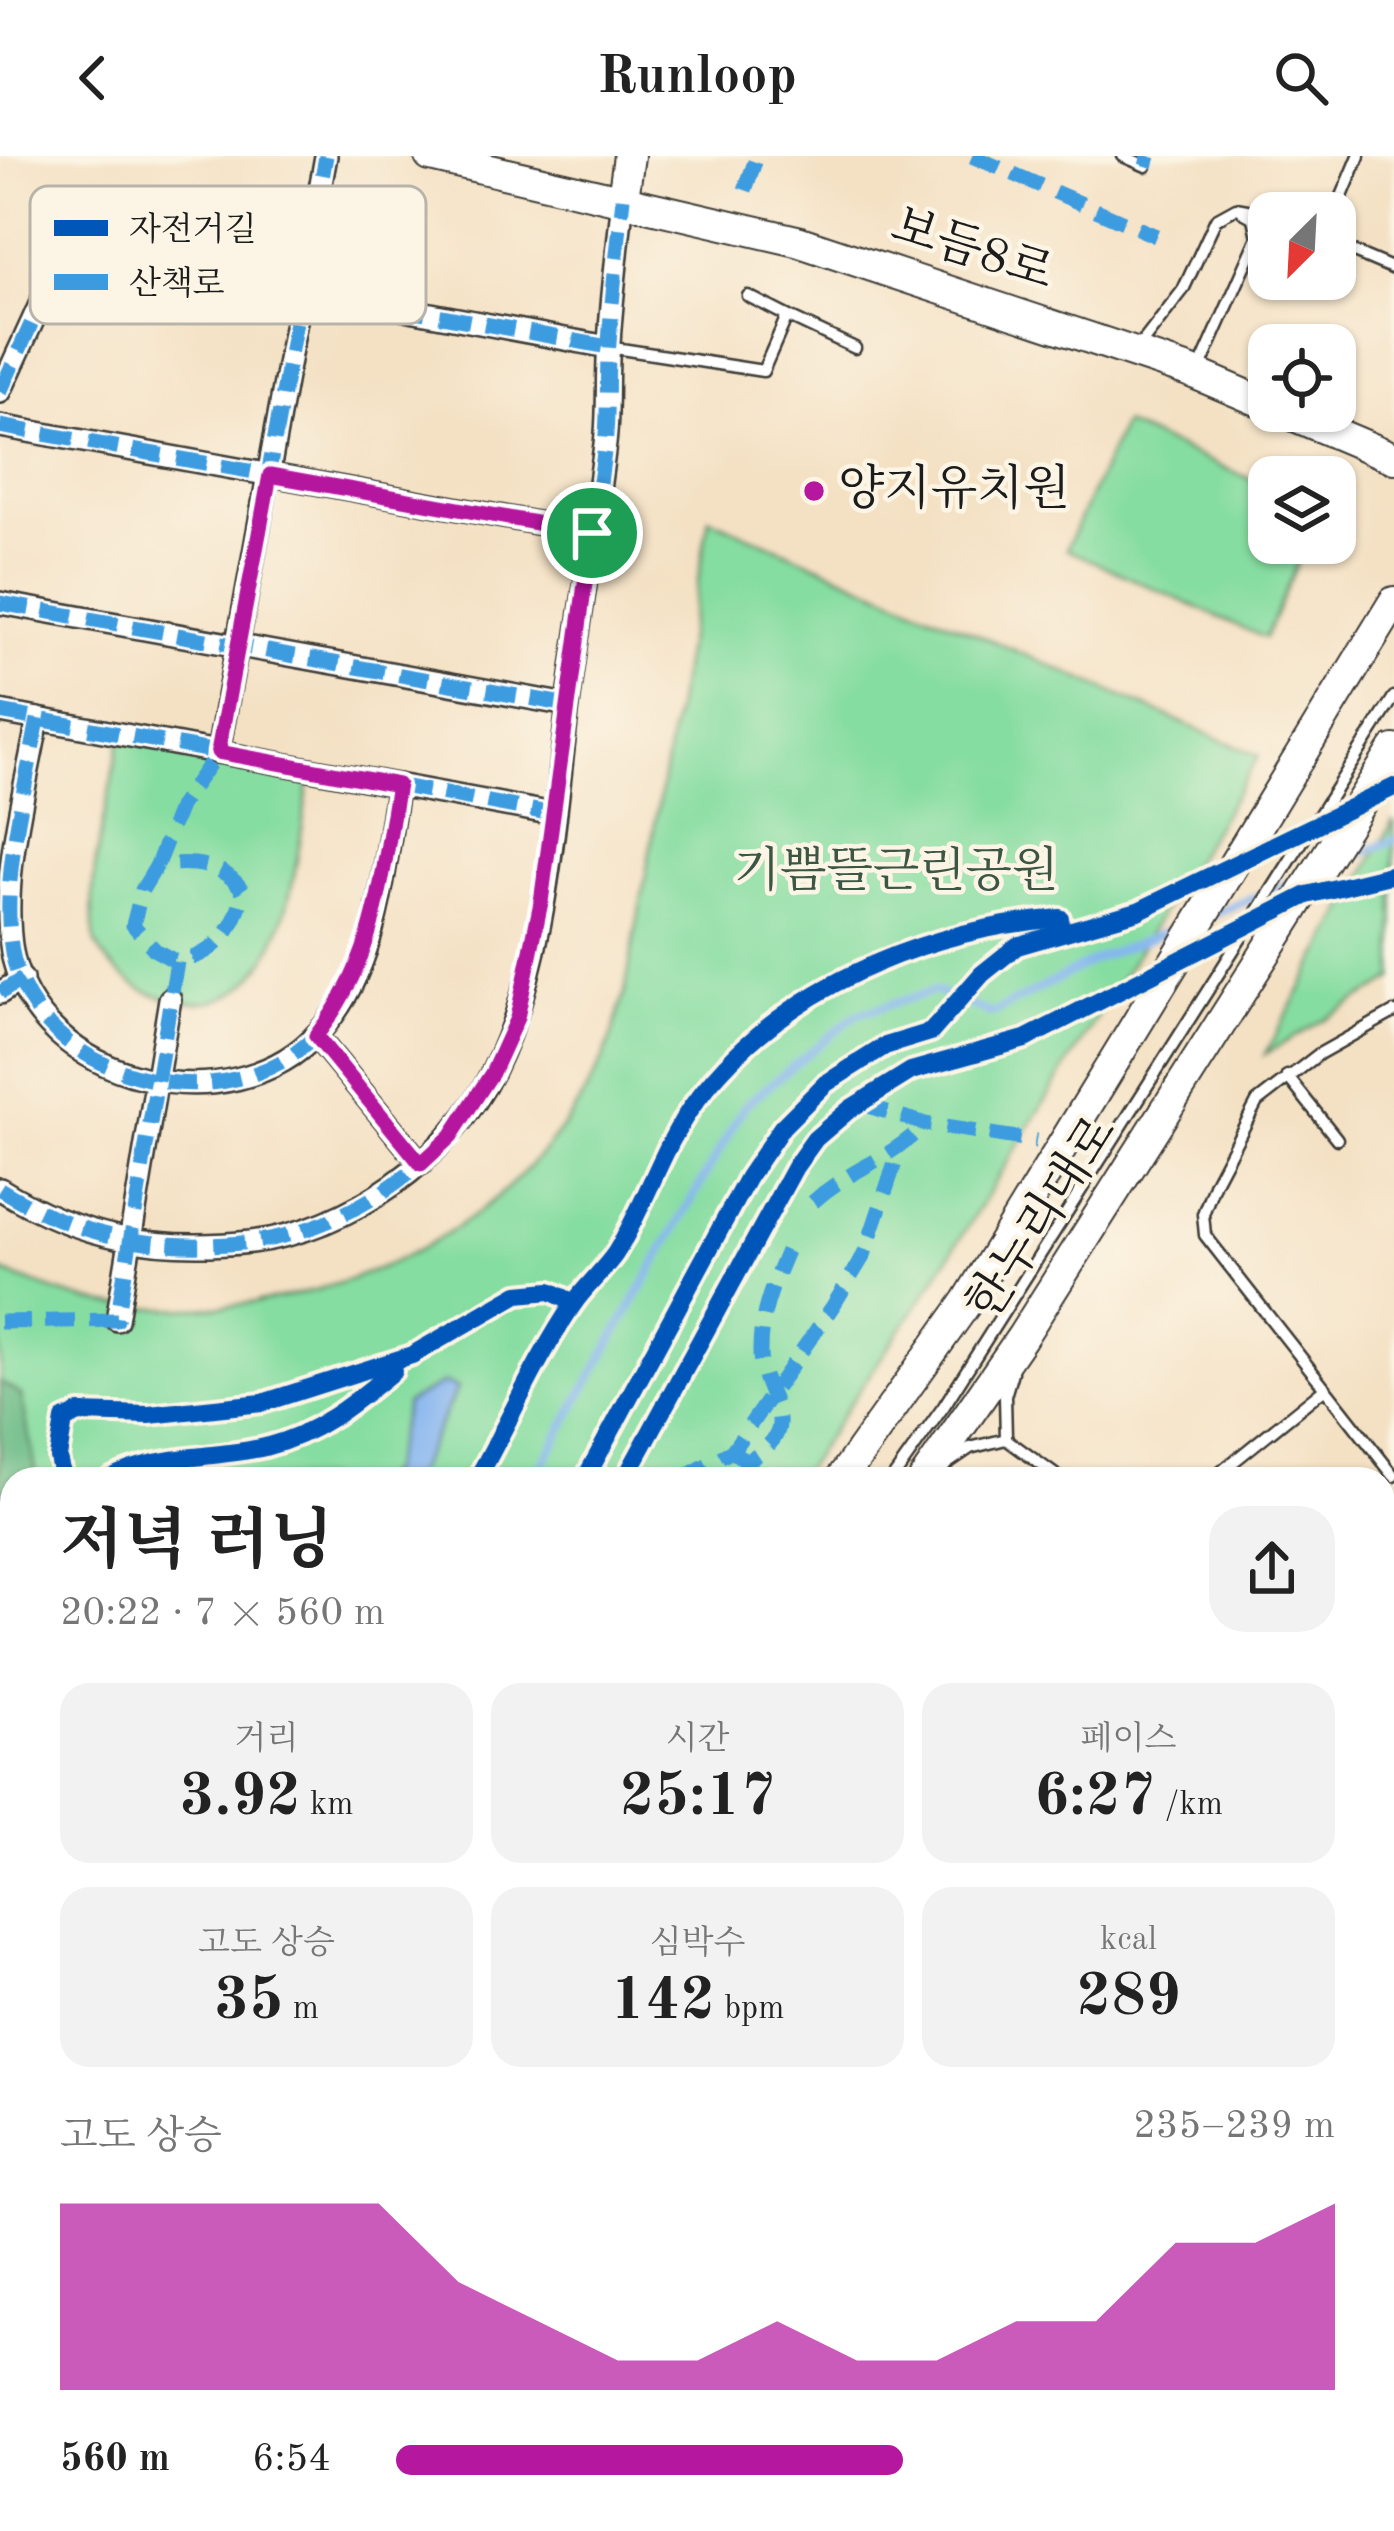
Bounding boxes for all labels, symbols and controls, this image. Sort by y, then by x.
icon: back [60,45,126,111]
icon: search [1268,45,1334,111]
text: Runloop [597,51,797,105]
legend [30,186,426,324]
north arrow [1248,192,1356,300]
map controls [1248,192,1356,564]
street label: 보듬8로 [885,201,1059,300]
text: 자전거길 [129,211,257,248]
text: 산책로 [129,265,225,302]
button: locate [1248,324,1356,432]
button: layers [1248,456,1356,564]
place label: 양지유치원 [838,463,1070,515]
marker: 양지유치원 [801,478,827,504]
pin [541,482,643,584]
icon: arrive [559,500,625,566]
park label: 기쁨뜰근린공원 [734,845,1058,897]
street label: 한누리대로 [956,1106,1126,1329]
button: share [1209,1506,1335,1632]
text: 저녁 러닝 [60,1512,334,1578]
text: 20:22 · 7 × 560 m [60,1594,385,1633]
text: 거리 [235,1724,298,1757]
text: 시간 [666,1724,729,1757]
text: 페이스 [1081,1724,1176,1757]
text: 3.92 [180,1768,301,1828]
text: 25:17 [620,1768,776,1828]
text: 6:27 [1034,1768,1155,1828]
text: km [301,1789,353,1822]
text: /km [1155,1789,1223,1822]
text: kcal [1100,1924,1157,1957]
text: 고도 상승 [198,1928,335,1961]
text: 심박수 [650,1928,745,1961]
text: 289 [1076,1968,1181,2028]
text: 35 [214,1972,284,2032]
text: 142 [611,1972,715,2032]
text: m [284,1993,319,2026]
text: bpm [715,1993,784,2026]
text: 235–239 m [1133,2107,1335,2146]
text: 고도 상승 [60,2118,222,2157]
text: 560 m [60,2440,170,2479]
text: 6:54 [252,2440,331,2479]

